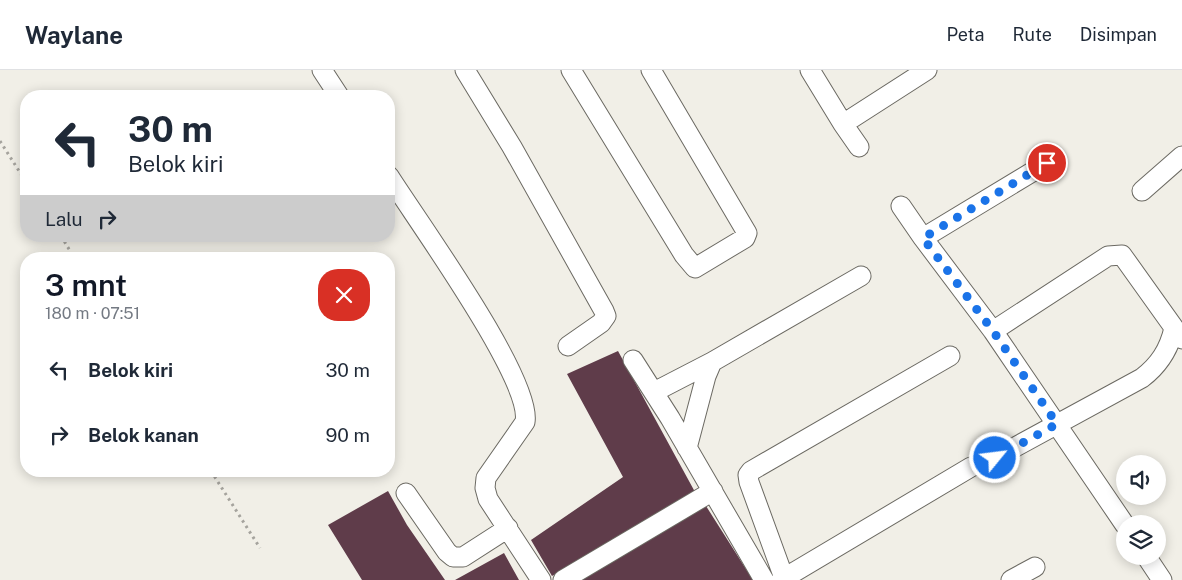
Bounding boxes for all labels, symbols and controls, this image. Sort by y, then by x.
text: Waylane [25,21,123,49]
text: Peta [946,24,984,45]
text: Rute [1012,24,1052,45]
text: Disimpan [1080,24,1157,45]
text: 30 m [128,109,213,150]
icon: left [45,110,110,175]
pin [1026,142,1068,184]
icon: arrive [1033,149,1061,177]
text: Belok kiri [128,151,224,177]
icon: right [93,205,121,233]
text: Lalu [45,208,83,230]
text: 3 mnt [45,267,127,303]
button: close [318,269,370,321]
text: 180 m · 07:51 [45,304,140,323]
icon: left [45,356,73,384]
text: Belok kiri [88,359,173,381]
text: 30 m [325,359,370,381]
icon: right [45,421,73,449]
text: Belok kanan [88,424,199,446]
text: 90 m [326,424,370,446]
position arrow [968,431,1020,483]
map controls [1116,455,1166,565]
button: sound [1116,455,1166,505]
button: layers [1116,515,1166,565]

